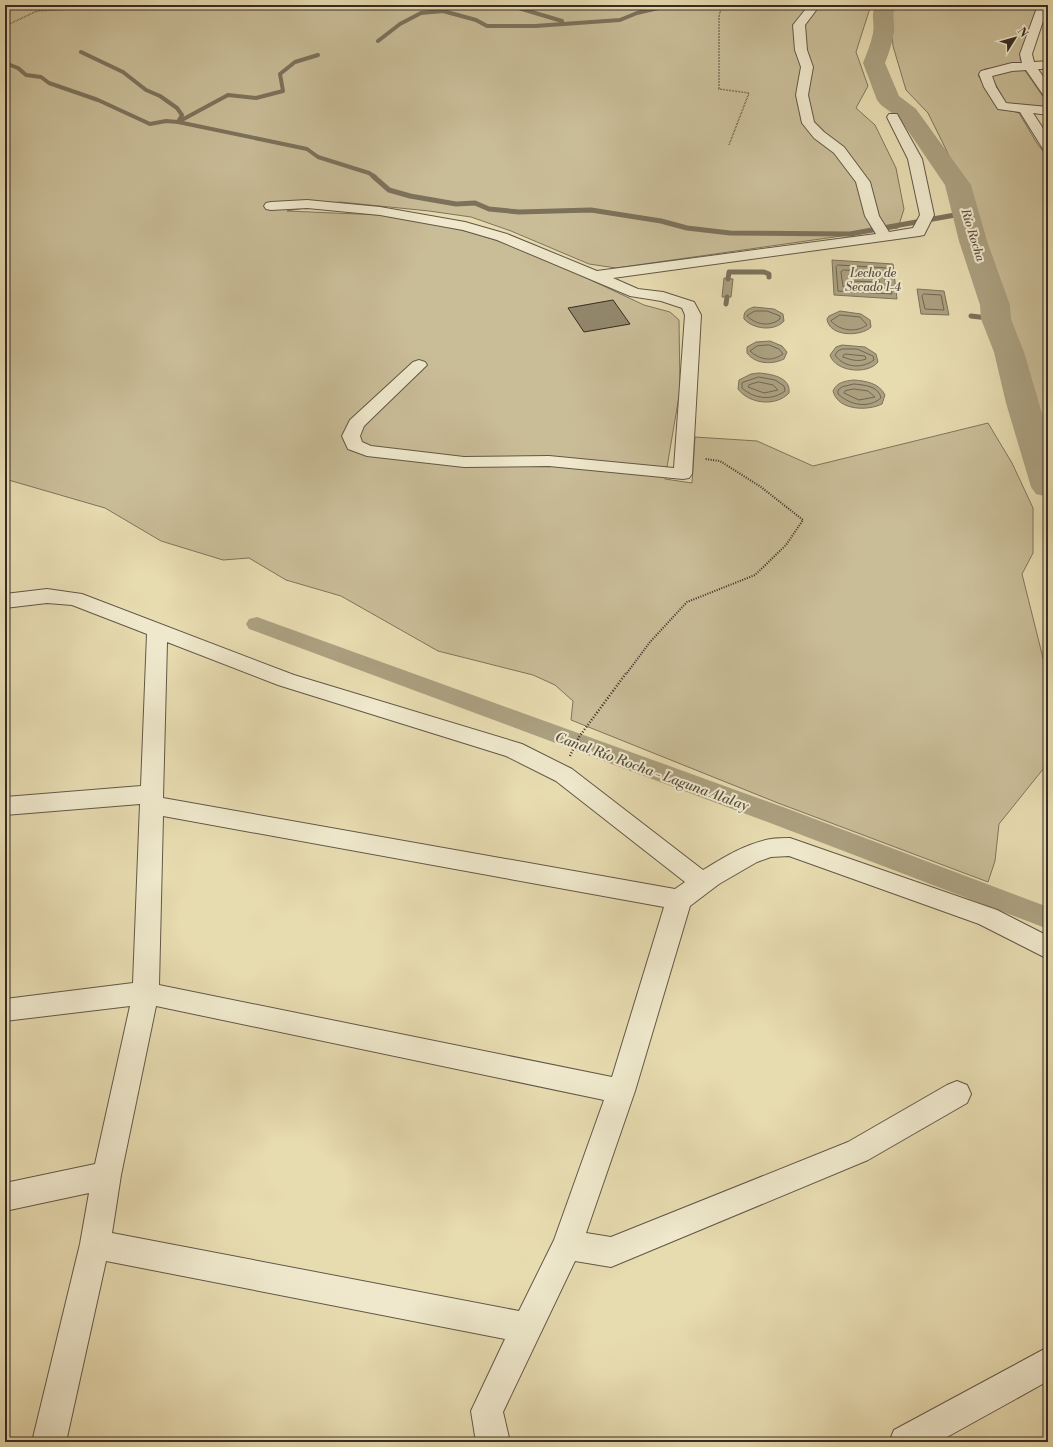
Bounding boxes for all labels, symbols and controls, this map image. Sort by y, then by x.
north arrow [995,18,1035,58]
text: N [1014,25,1031,41]
water label: Río Rocha [957,206,988,264]
water label: Lecho de Secado 1-4 [845,266,901,295]
water label: Canal Río Rocha - Laguna Alalay [552,728,752,816]

